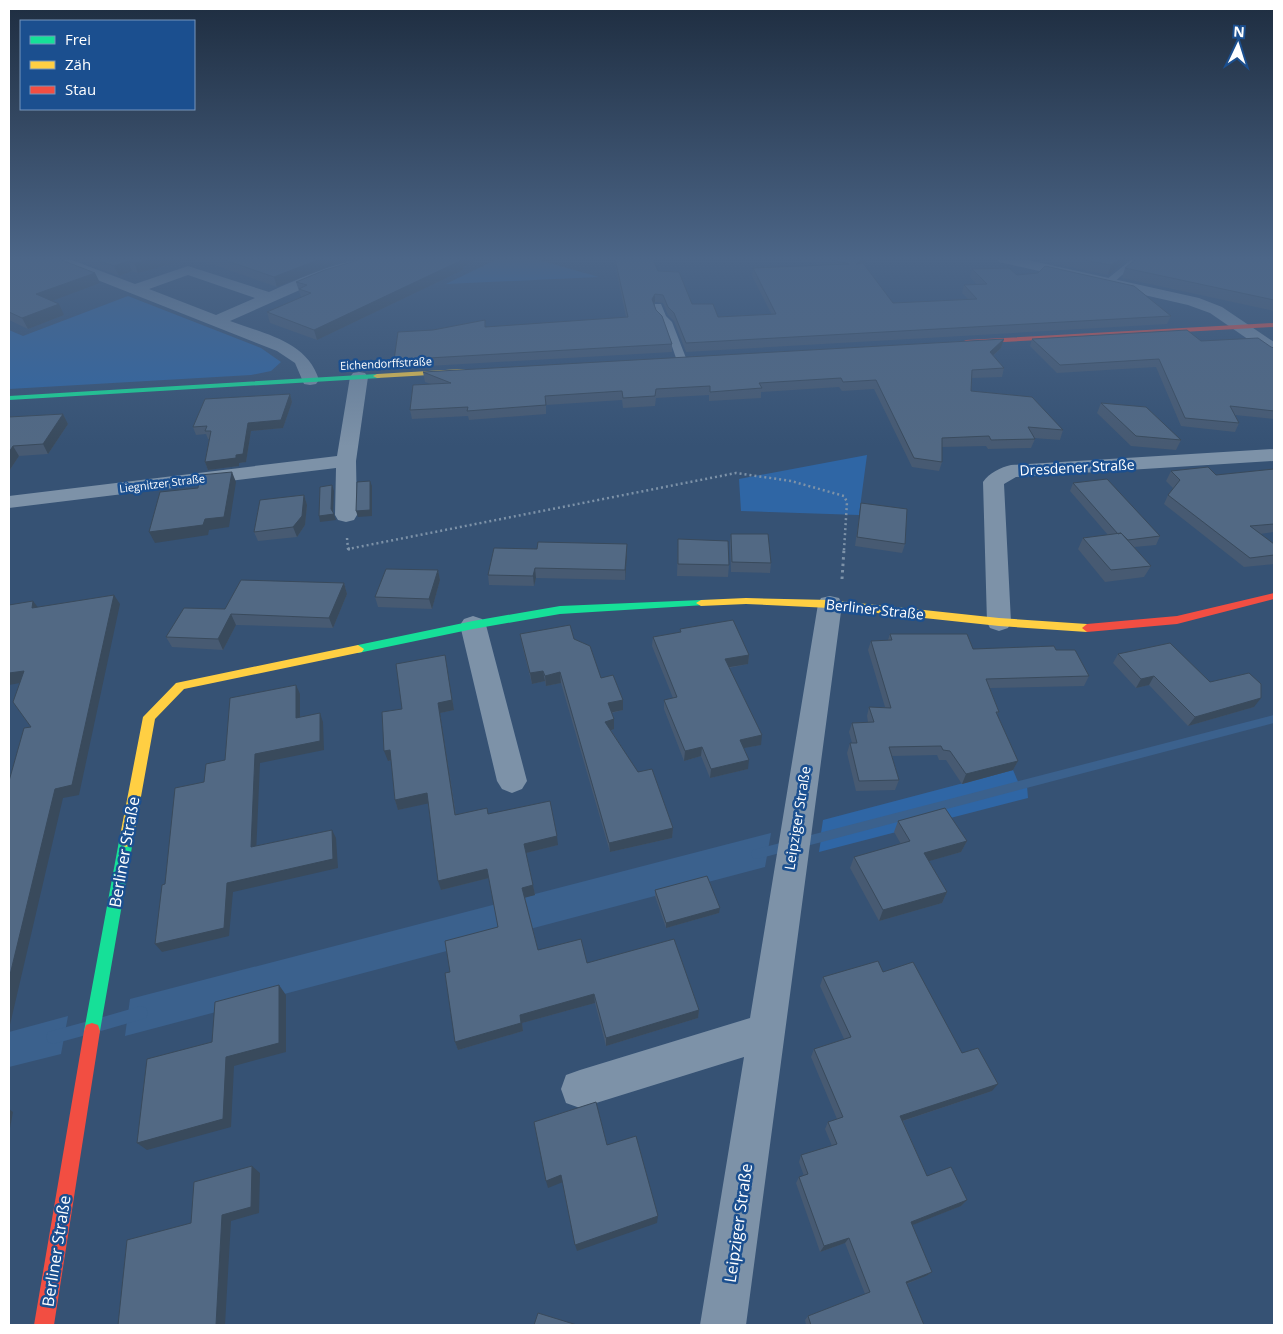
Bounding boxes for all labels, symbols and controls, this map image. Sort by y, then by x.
legend [20,20,195,110]
north arrow [1213,20,1263,70]
text: N [1233,22,1245,41]
text: Frei [65,29,91,49]
text: Zäh [65,54,91,74]
text: Stau [65,79,96,99]
street label: Eichendorffstraße [340,353,432,373]
street label: Dresdener Straße [1019,454,1135,480]
street label: Liegnitzer Straße [118,470,206,496]
street label: Berliner Straße [825,594,925,624]
street label: Leipziger Straße [779,765,815,871]
street label: Berliner Straße [103,795,145,909]
street label: Leipziger Straße [719,1162,757,1284]
street label: Berliner Straße [36,1194,76,1308]

